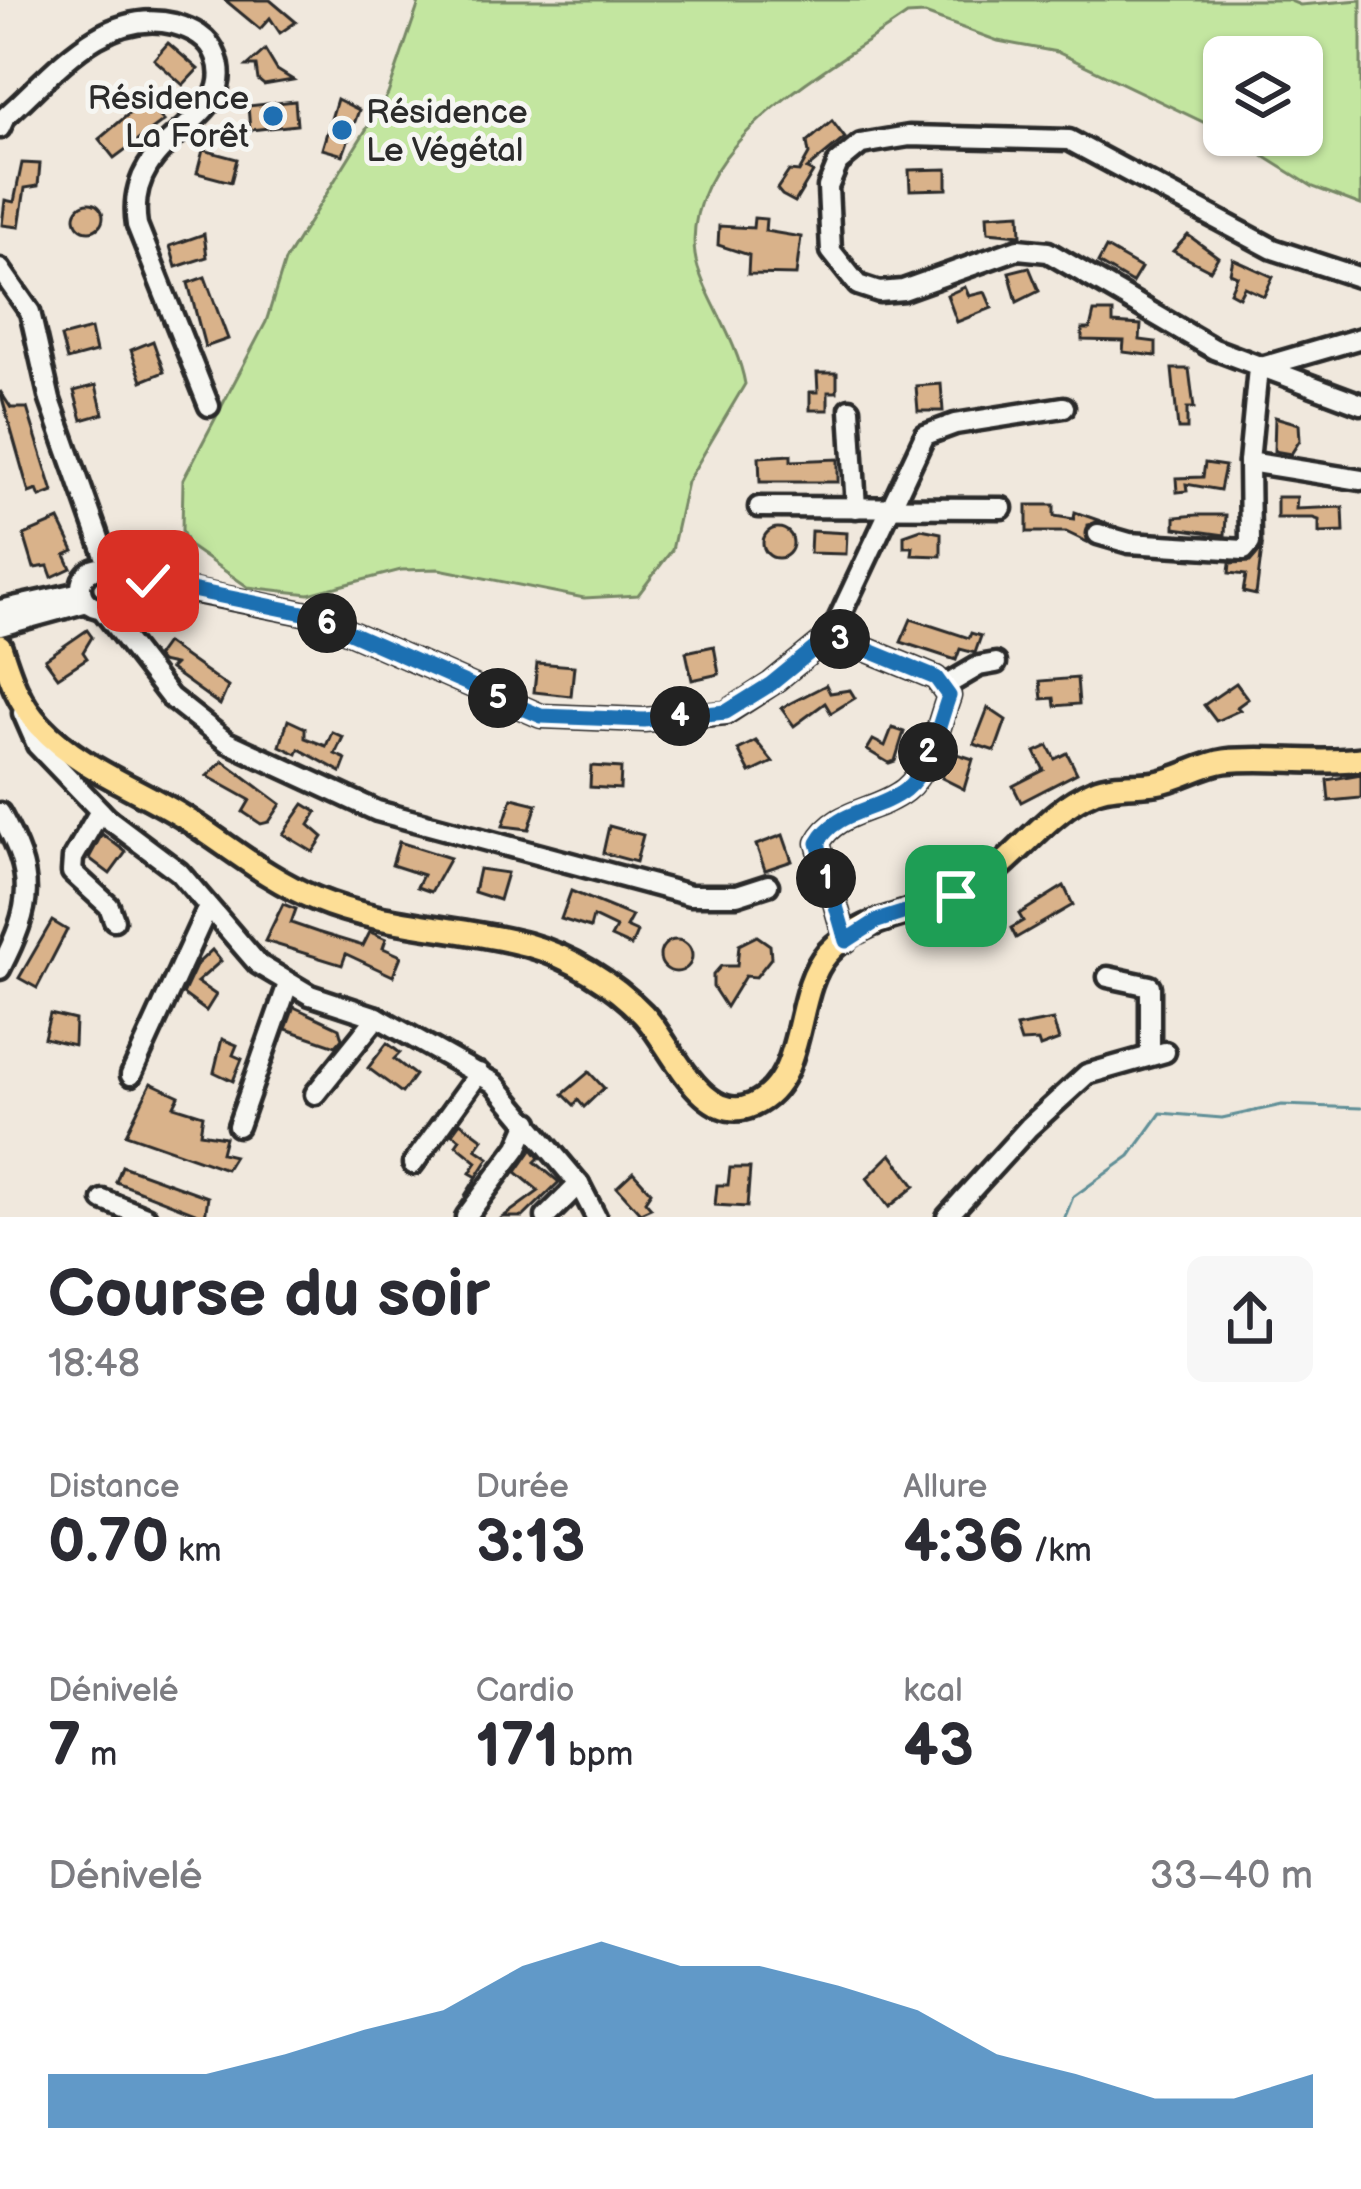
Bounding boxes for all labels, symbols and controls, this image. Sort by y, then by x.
map controls [1203,36,1323,156]
button: layers [1203,36,1323,156]
place label: Résidence La Forêt [87,79,249,157]
place label: Résidence Le Végétal [366,93,528,171]
marker: Résidence La Forêt [260,103,286,129]
marker: Résidence Le Végétal [329,117,355,143]
pin [97,530,199,632]
icon: check [115,548,181,614]
pin: 6 [297,593,357,653]
text: 6 [317,603,337,643]
pin: 3 [810,609,870,669]
text: 3 [830,619,850,659]
pin: 5 [468,668,528,728]
text: 5 [488,678,508,718]
pin: 4 [650,686,710,746]
text: 4 [670,696,690,736]
pin: 2 [898,722,958,782]
text: 2 [918,732,938,772]
pin [905,845,1007,947]
pin: 1 [796,848,856,908]
text: 1 [819,858,833,898]
icon: arrive [923,863,989,929]
text: Course du soir [48,1256,490,1335]
button: share [1187,1256,1313,1382]
text: 18:48 [48,1341,140,1388]
text: Distance [48,1467,180,1507]
text: Durée [476,1467,569,1507]
text: Allure [903,1467,987,1507]
text: 0.70 [48,1507,169,1579]
text: 3:13 [476,1507,585,1579]
text: 4:36 [903,1507,1024,1579]
text: km [169,1531,221,1571]
text: /km [1024,1531,1092,1571]
text: Dénivelé [48,1671,179,1711]
text: Cardio [476,1671,574,1711]
text: kcal [903,1671,963,1711]
text: 7 [48,1711,81,1783]
text: 171 [476,1711,559,1783]
text: 43 [903,1711,974,1783]
text: m [81,1735,117,1775]
text: bpm [559,1735,633,1775]
text: Dénivelé [48,1853,202,1900]
text: 33–40 m [1150,1853,1313,1900]

